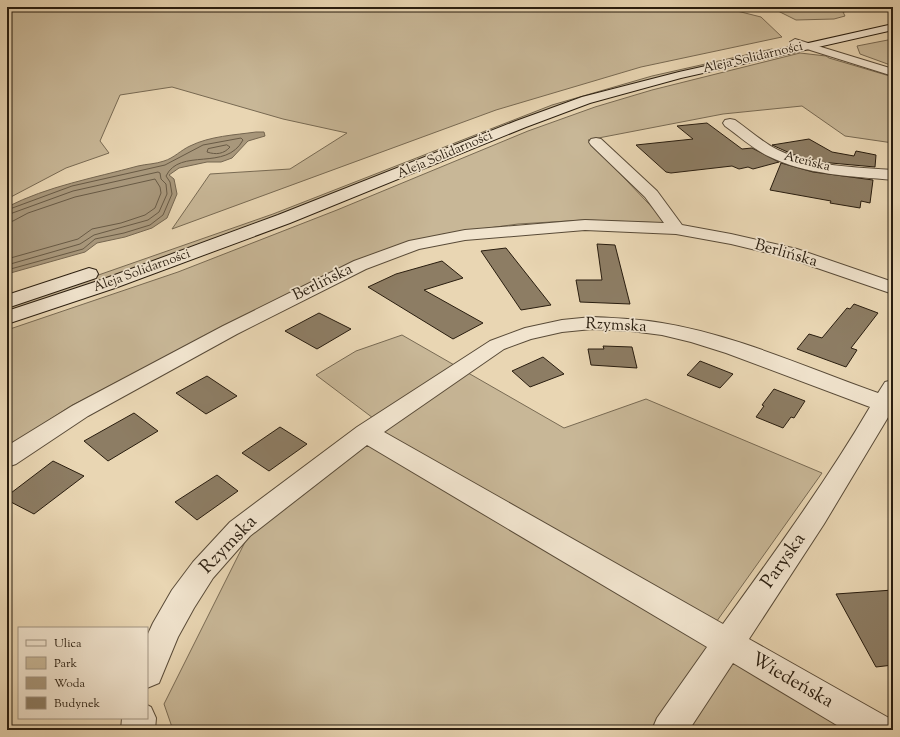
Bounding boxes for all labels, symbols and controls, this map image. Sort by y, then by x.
street label: Aleja Solidarności [701,38,805,78]
street label: Aleja Solidarności [395,127,496,183]
street label: Ateńska [782,148,832,176]
street label: Berlińska [752,234,821,274]
street label: Aleja Solidarności [91,245,193,297]
street label: Berlińska [289,258,357,307]
street label: Rzymska [585,313,648,339]
street label: Rzymska [194,509,264,580]
street label: Paryska [755,528,813,594]
legend [18,627,148,719]
text: Ulica [54,635,82,653]
street label: Wiedeńska [746,646,839,716]
text: Park [54,655,77,673]
text: Woda [54,675,86,693]
text: Budynek [54,695,101,713]

